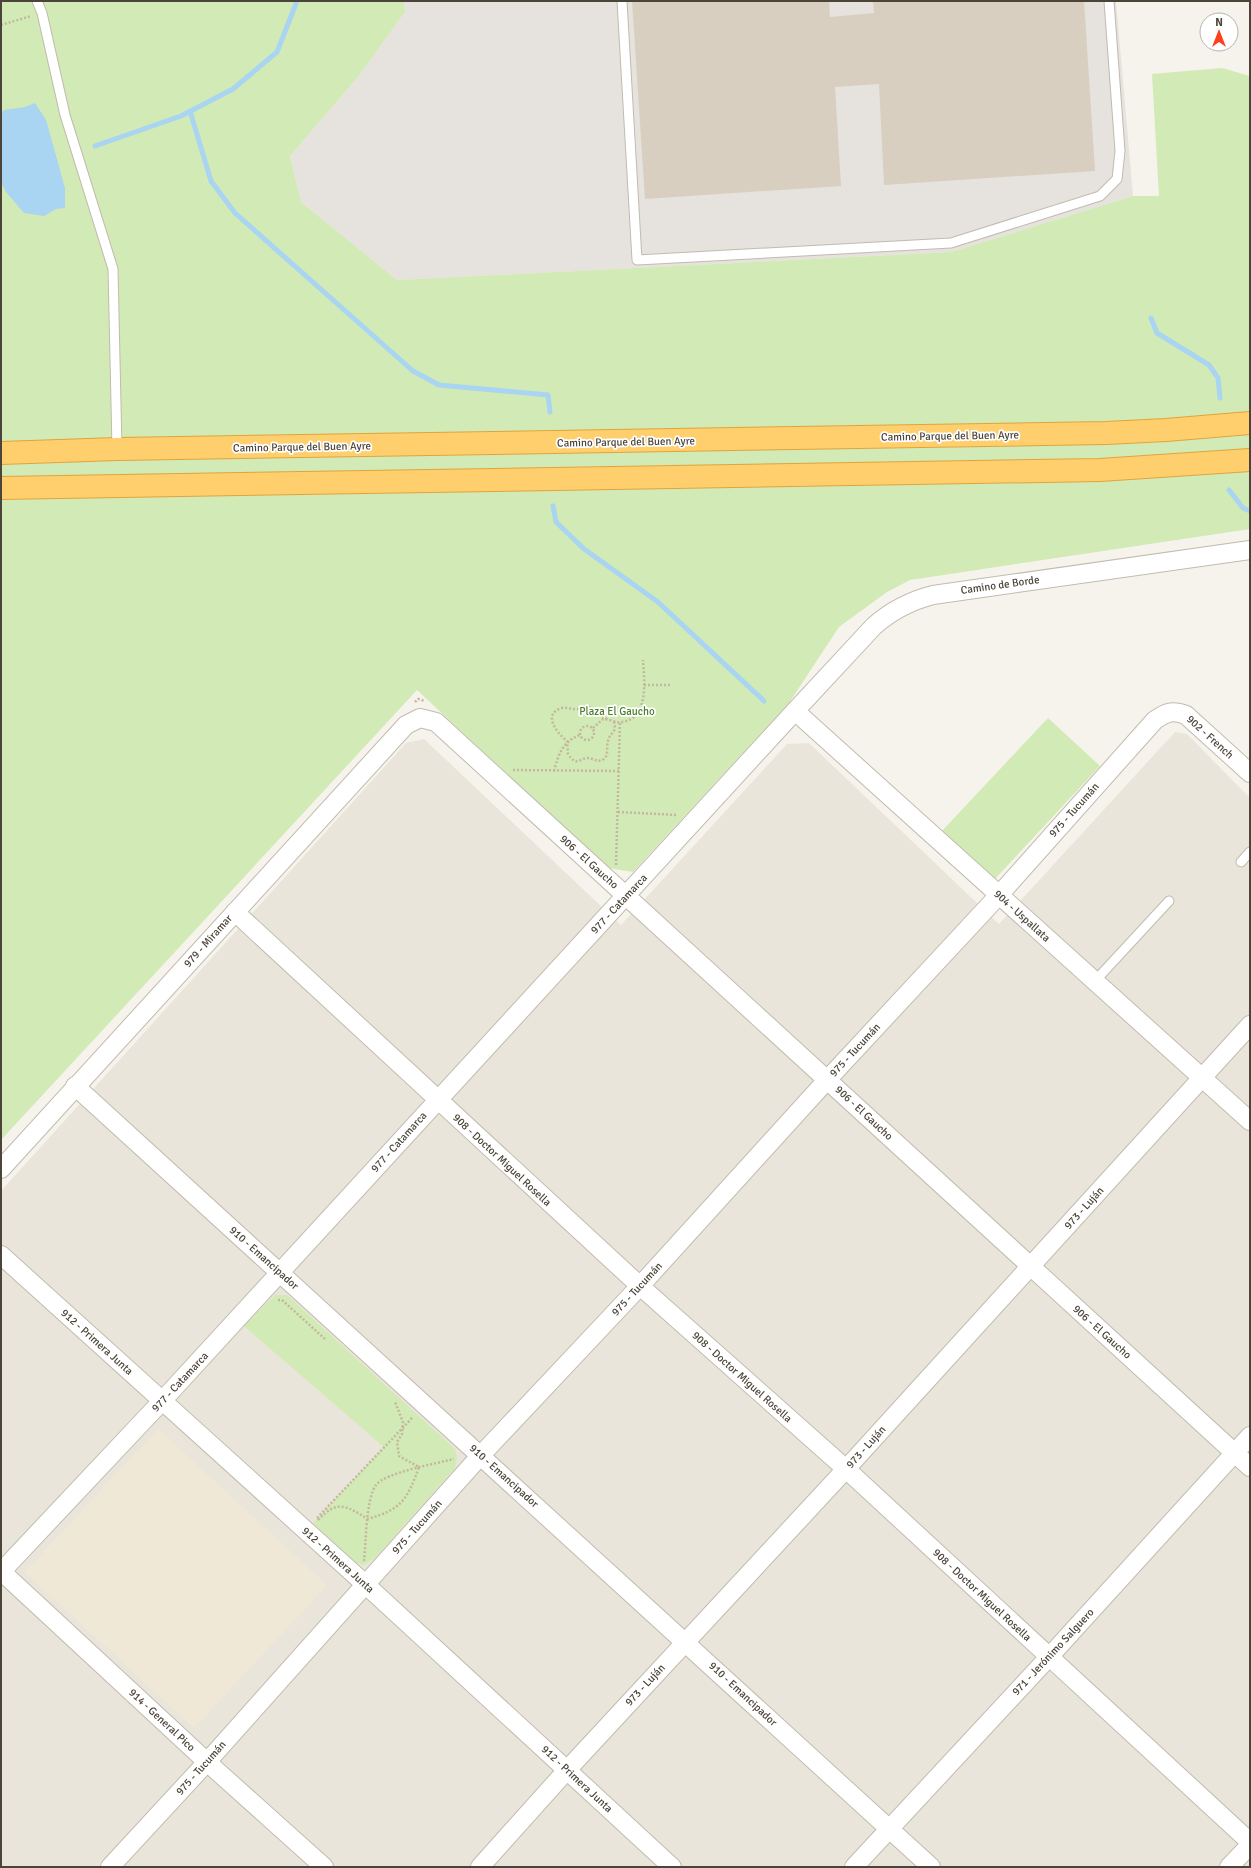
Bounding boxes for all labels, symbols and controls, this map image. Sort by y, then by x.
north arrow [1199,12,1239,52]
text: N [1215,16,1223,29]
street label: Camino Parque del Buen Ayre [881,428,1019,444]
street label: Camino Parque del Buen Ayre [557,434,695,450]
street label: Camino Parque del Buen Ayre [233,439,371,455]
street label: Camino de Borde [960,573,1040,597]
park label: Plaza El Gaucho [579,705,655,718]
street label: 902 - French [1184,713,1236,761]
street label: 975 - Tucumán [1046,780,1102,840]
street label: 906 - El Gaucho [557,832,621,892]
street label: 977 - Catamarca [588,871,650,937]
street label: 904 - Uspallata [991,887,1053,945]
street label: 979 - Miramar [181,912,235,970]
street label: 975 - Tucumán [827,1020,883,1080]
street label: 906 - El Gaucho [833,1083,896,1143]
street label: 977 - Catamarca [368,1109,430,1175]
street label: 908 - Doctor Miguel Rosella [450,1111,554,1209]
street label: 973 - Luján [1062,1184,1106,1232]
street label: 910 - Emancipador [227,1224,301,1292]
street label: 975 - Tucumán [609,1259,665,1319]
street label: 906 - El Gaucho [1070,1302,1134,1362]
street label: 912 - Primera Junta [58,1306,136,1378]
street label: 908 - Doctor Miguel Rosella [689,1329,795,1426]
street label: 977 - Catamarca [149,1349,211,1415]
street label: 973 - Luján [844,1423,888,1471]
street label: 910 - Emancipador [467,1442,541,1510]
street label: 975 - Tucumán [389,1497,445,1557]
street label: 912 - Primera Junta [299,1524,377,1596]
street label: 908 - Doctor Miguel Rosella [930,1546,1034,1644]
street label: 971 - Jerónimo Salguero [1009,1606,1097,1698]
street label: 910 - Emancipador [706,1659,780,1729]
street label: 973 - Luján [622,1661,668,1709]
street label: 914 - General Pico [126,1686,198,1754]
street label: 975 - Tucumán [173,1738,229,1798]
street label: 912 - Primera Junta [539,1743,616,1816]

